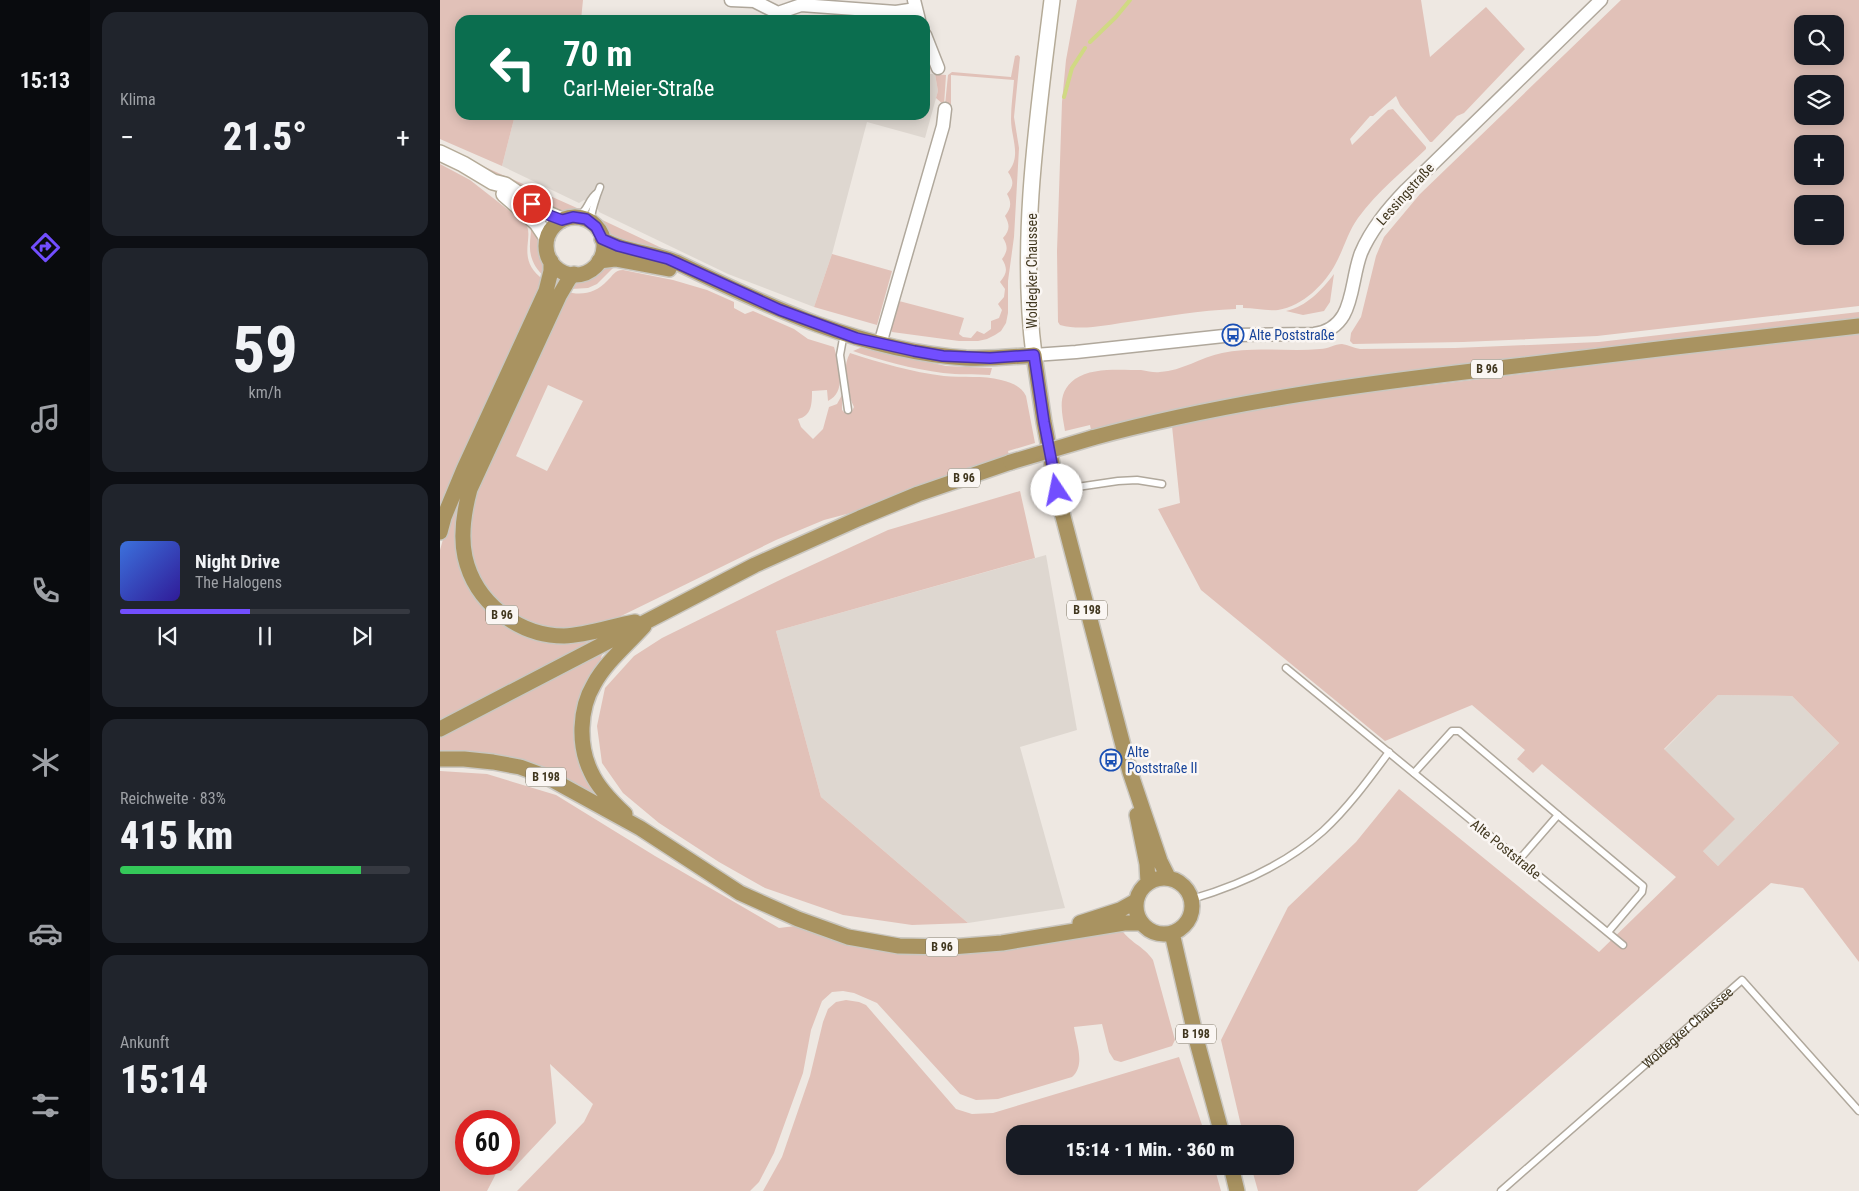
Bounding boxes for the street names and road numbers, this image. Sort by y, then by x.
street label: Lessingstraße [1373,159,1437,228]
street label: Woldegker Chaussee [1024,213,1040,329]
road number: B 96 [1471,359,1503,378]
road number: B 96 [948,468,980,488]
road number: B 198 [1067,600,1107,620]
road number: B 96 [486,606,518,624]
road number: B 198 [526,768,566,786]
street label: Alte Poststraße [1468,816,1545,882]
road number: B 96 [926,938,958,956]
street label: Woldegker Chaussee [1639,983,1737,1072]
road number: B 198 [1176,1024,1216,1044]

